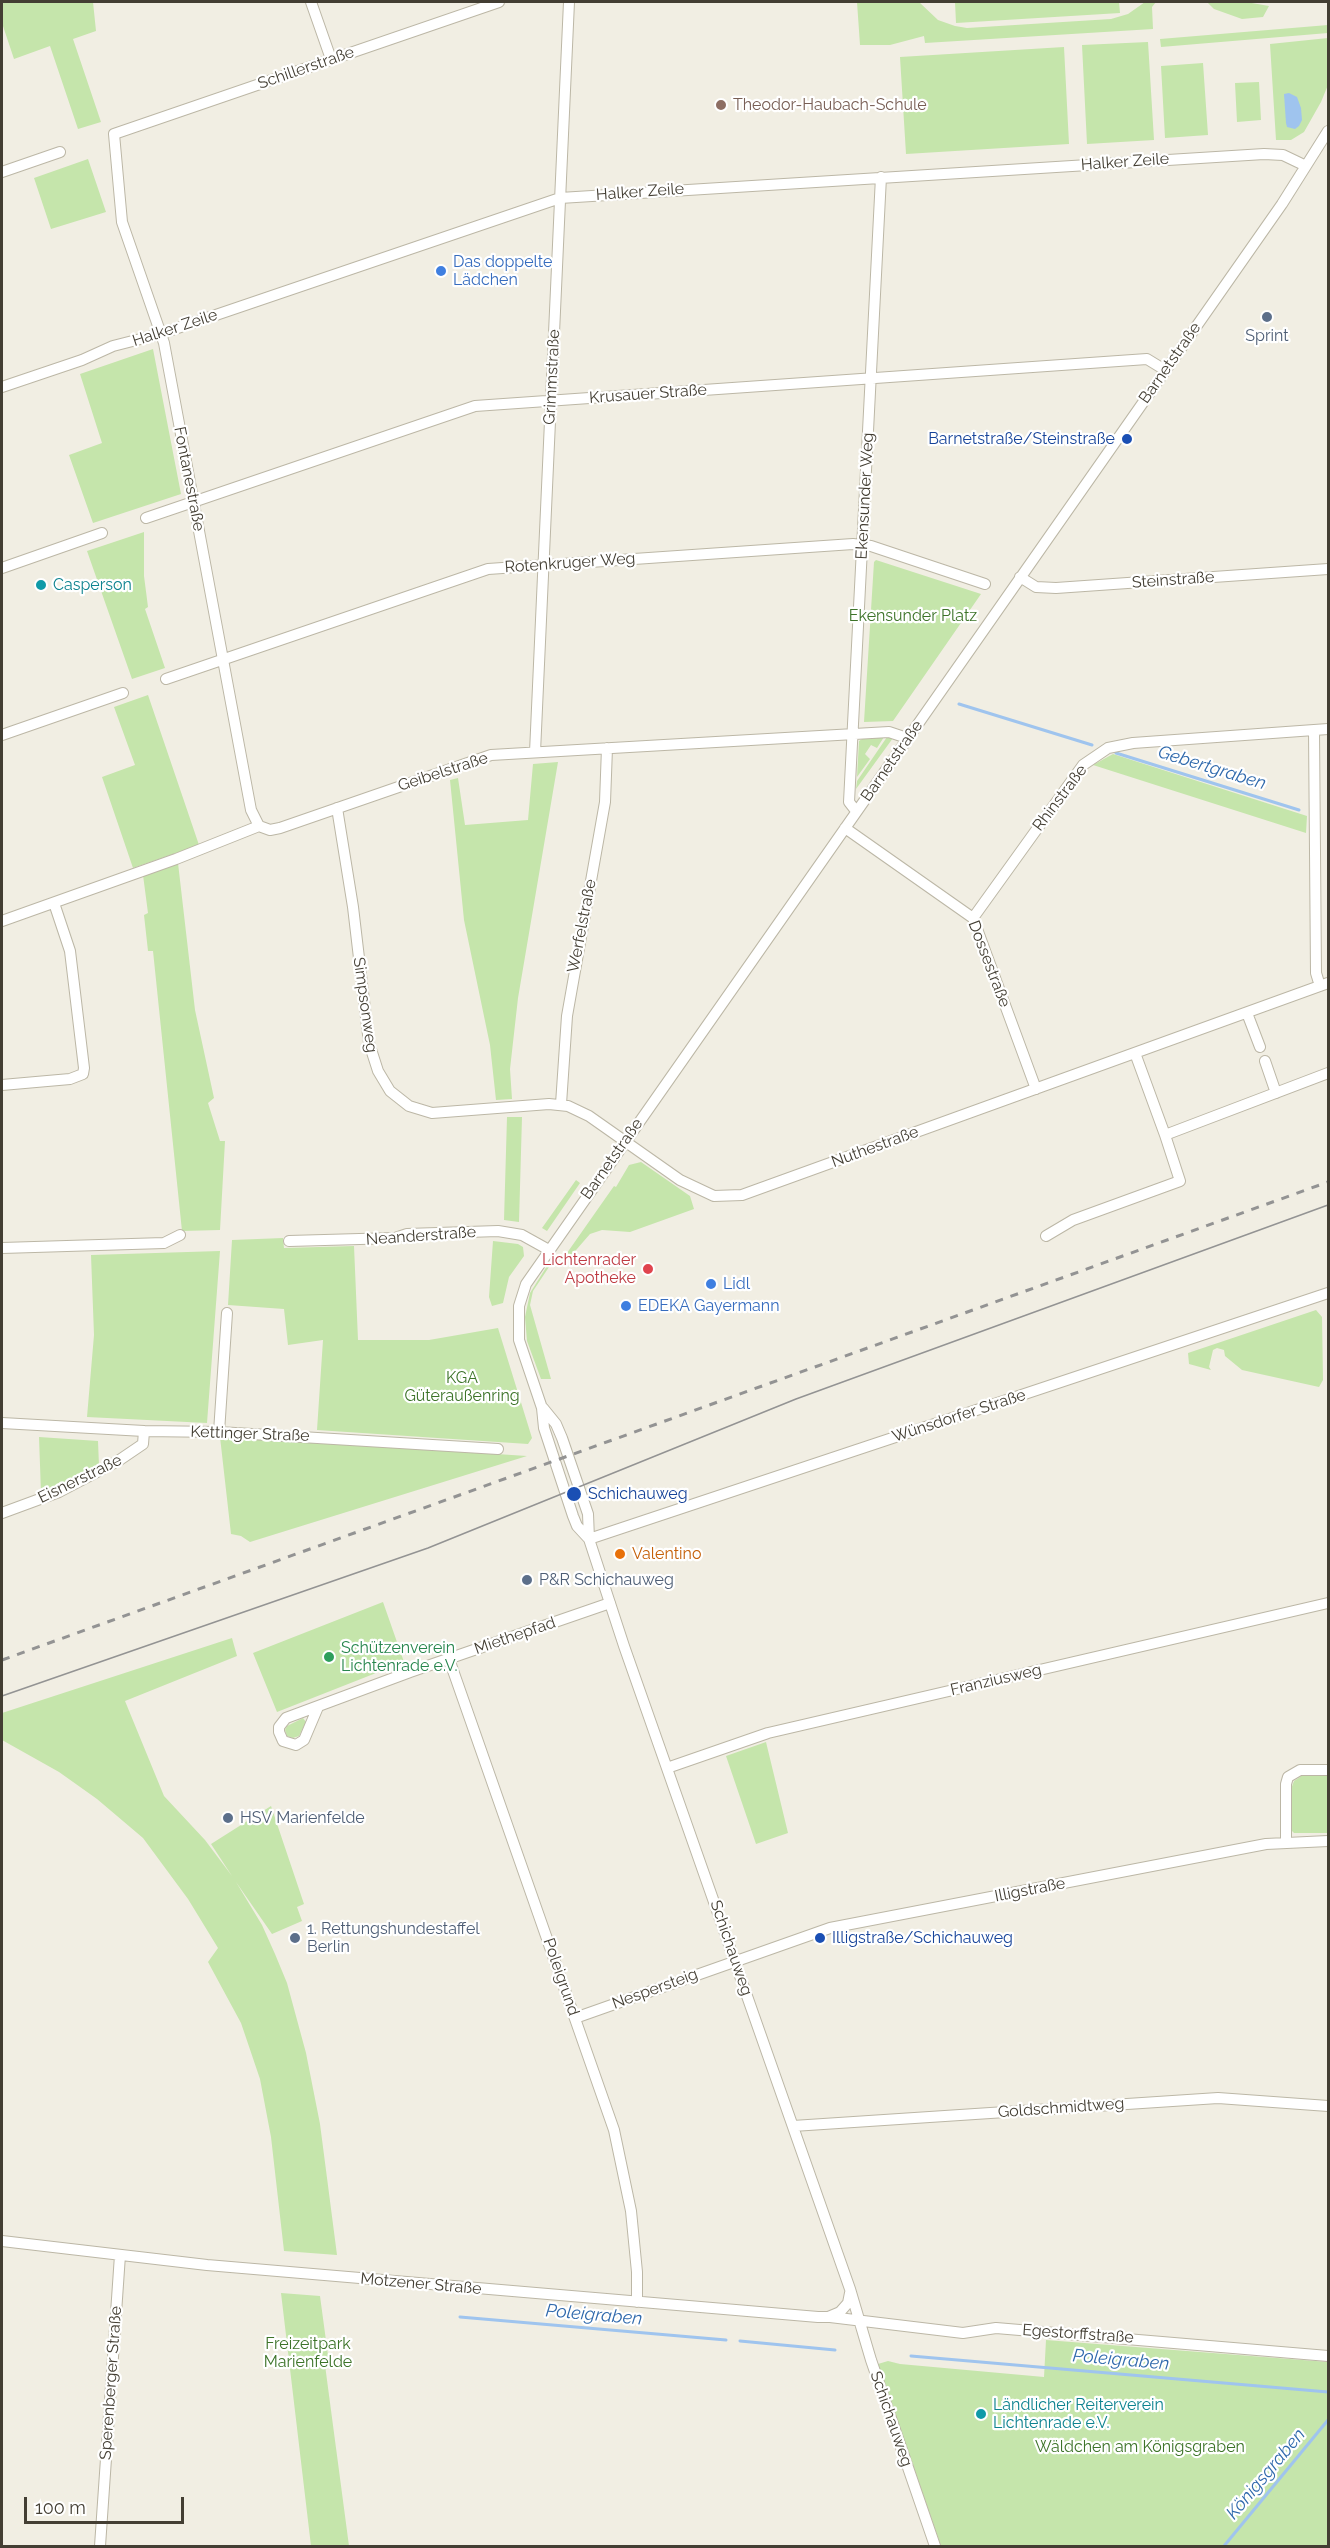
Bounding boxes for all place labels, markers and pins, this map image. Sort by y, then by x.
place label: Theodor-Haubach-Schule [733,95,927,115]
marker: Theodor-Haubach-Schule [714,98,728,112]
place label: Das doppelte Lädchen [453,252,552,290]
marker: Das doppelte Lädchen [434,264,448,278]
marker: Sprint [1260,310,1274,324]
place label: Sprint [1245,326,1289,346]
place label: Barnetstraße/Steinstraße [928,429,1115,449]
marker: Barnetstraße/Steinstraße [1120,432,1134,446]
place label: Casperson [53,575,132,595]
marker: Casperson [34,578,48,592]
place label: Lichtenrader Apotheke [542,1250,636,1288]
marker: Lichtenrader Apotheke [641,1262,655,1276]
place label: Lidl [723,1274,750,1294]
marker: Lidl [704,1277,718,1291]
place label: EDEKA Gayermann [638,1296,779,1316]
marker: EDEKA Gayermann [619,1299,633,1313]
place label: Schichauweg [588,1484,688,1504]
marker: Schichauweg [565,1485,583,1503]
place label: Valentino [632,1544,701,1564]
marker: Valentino [613,1547,627,1561]
place label: P&R Schichauweg [539,1570,674,1590]
marker: P&R Schichauweg [520,1573,534,1587]
place label: Schützenverein Lichtenrade e.V. [341,1638,457,1676]
marker: Schützenverein Lichtenrade e.V. [322,1650,336,1664]
place label: HSV Marienfelde [240,1808,365,1828]
marker: HSV Marienfelde [221,1811,235,1825]
place label: 1. Rettungshundestaffel Berlin [307,1919,480,1957]
place label: Illigstraße/Schichauweg [832,1928,1013,1948]
marker: 1. Rettungshundestaffel Berlin [288,1931,302,1945]
marker: Illigstraße/Schichauweg [813,1931,827,1945]
place label: Ländlicher Reiterverein Lichtenrade e.V. [993,2395,1164,2433]
marker: Ländlicher Reiterverein Lichtenrade e.V. [974,2407,988,2421]

